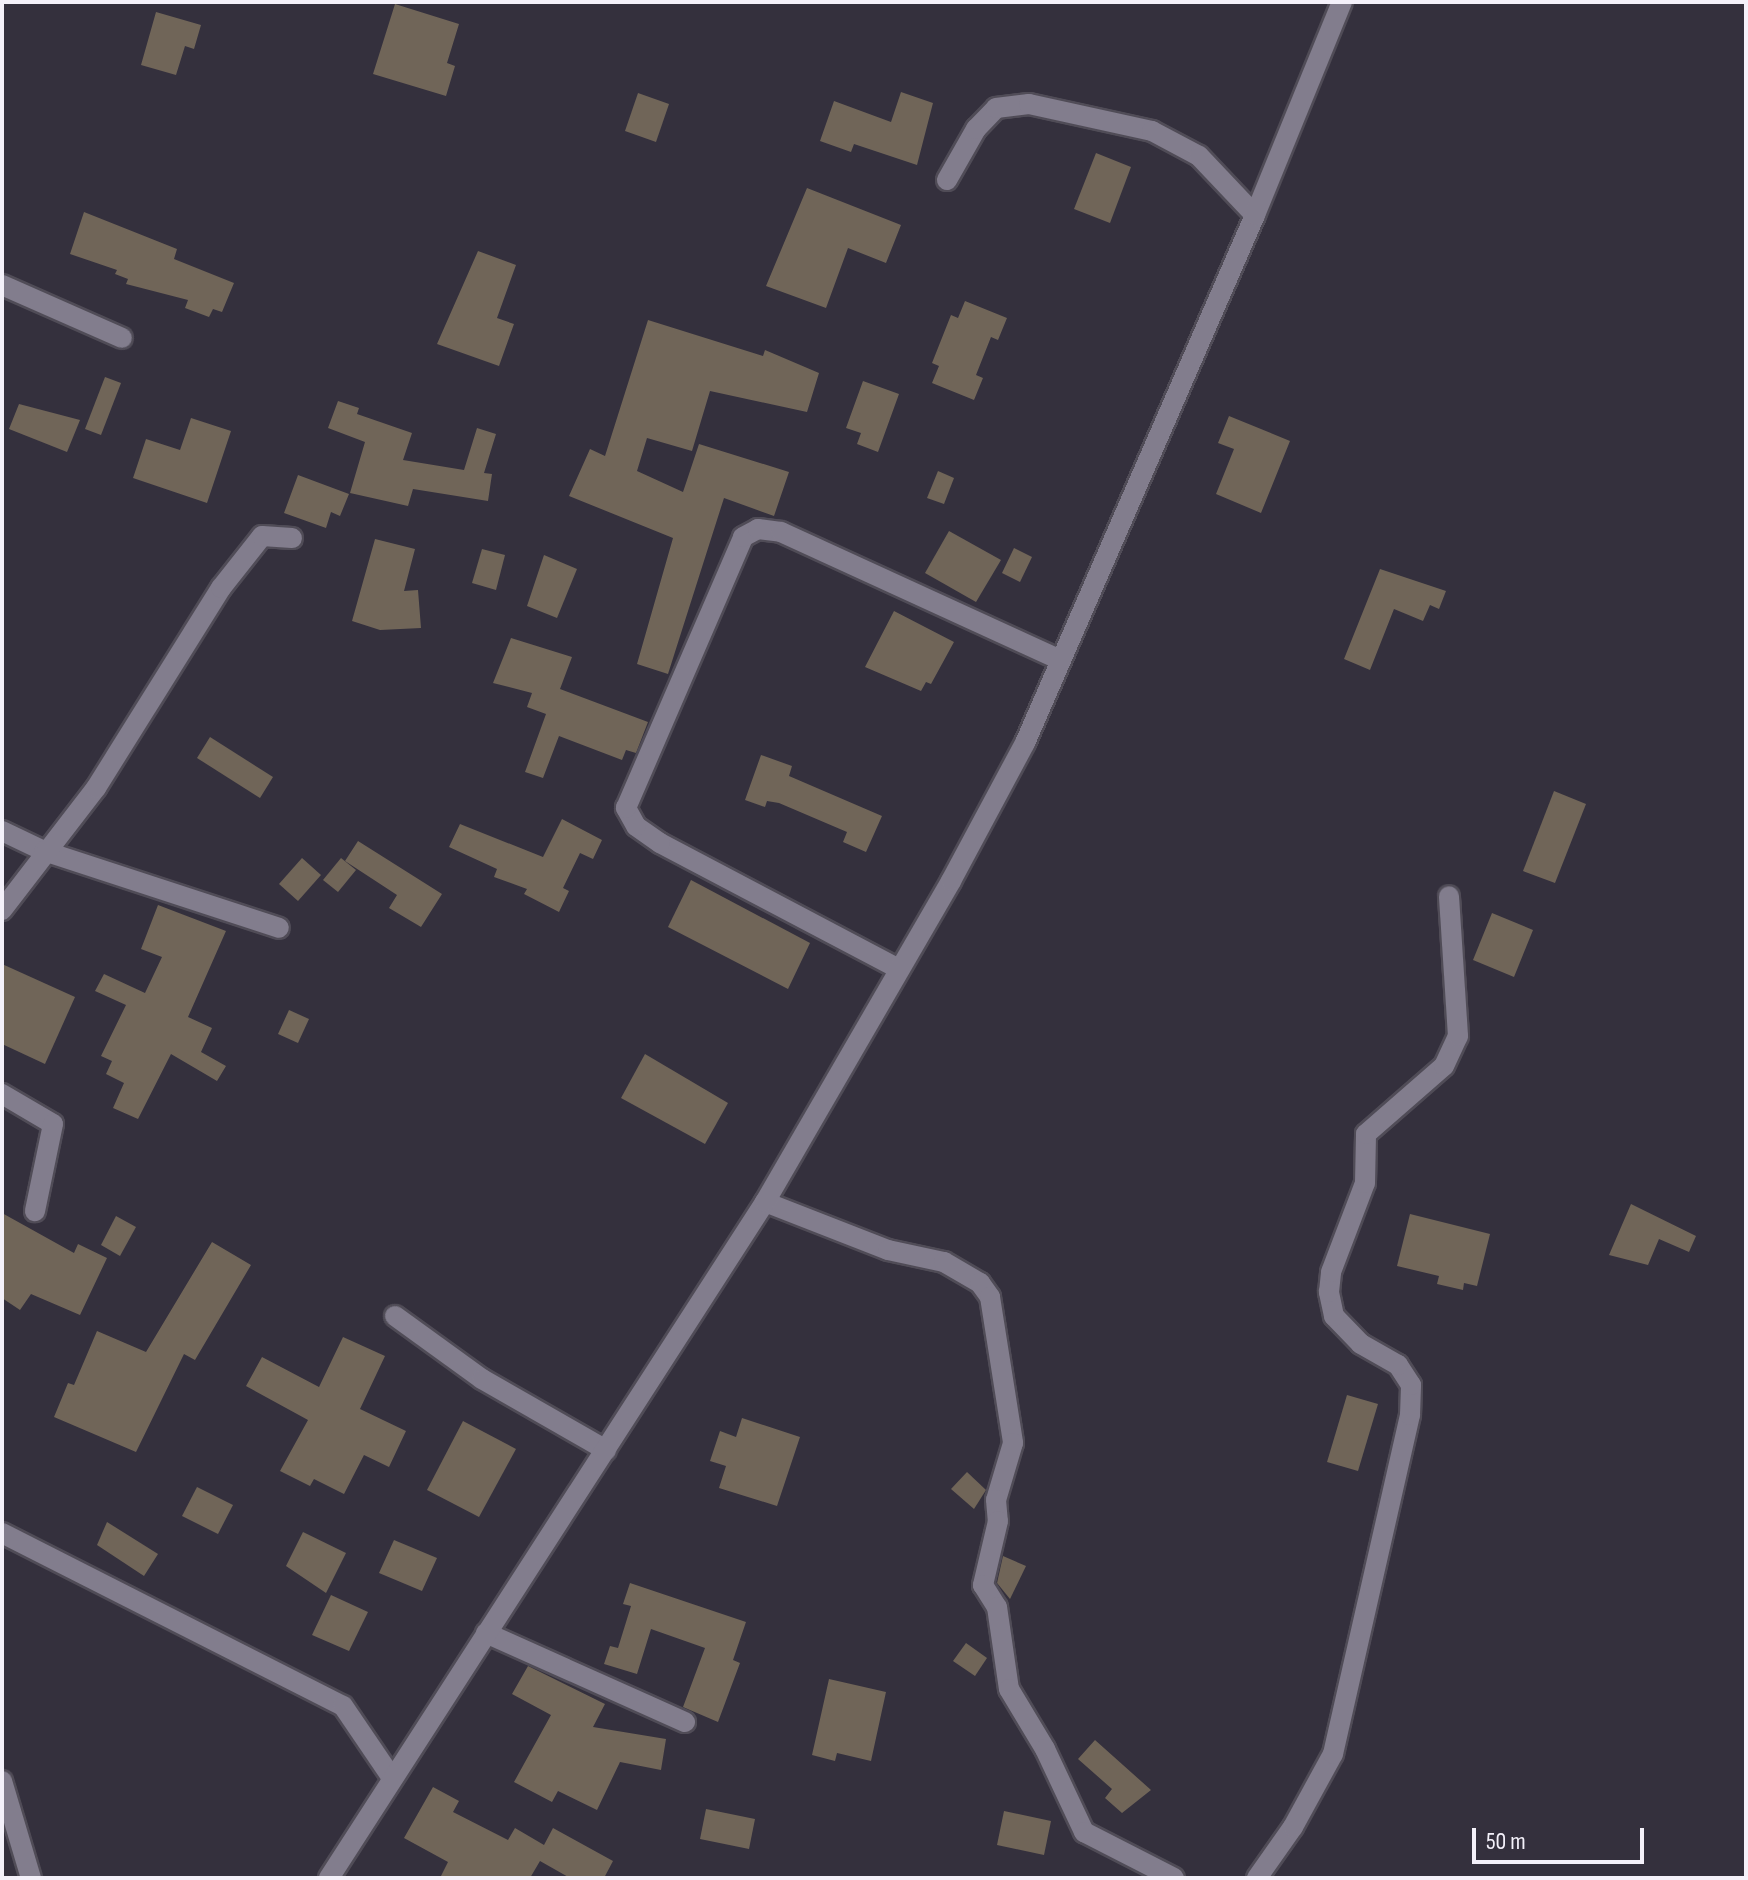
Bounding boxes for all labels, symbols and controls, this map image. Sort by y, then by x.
scale bar [1476,1812,1648,1862]
text: 50 m [1486,1827,1526,1856]

